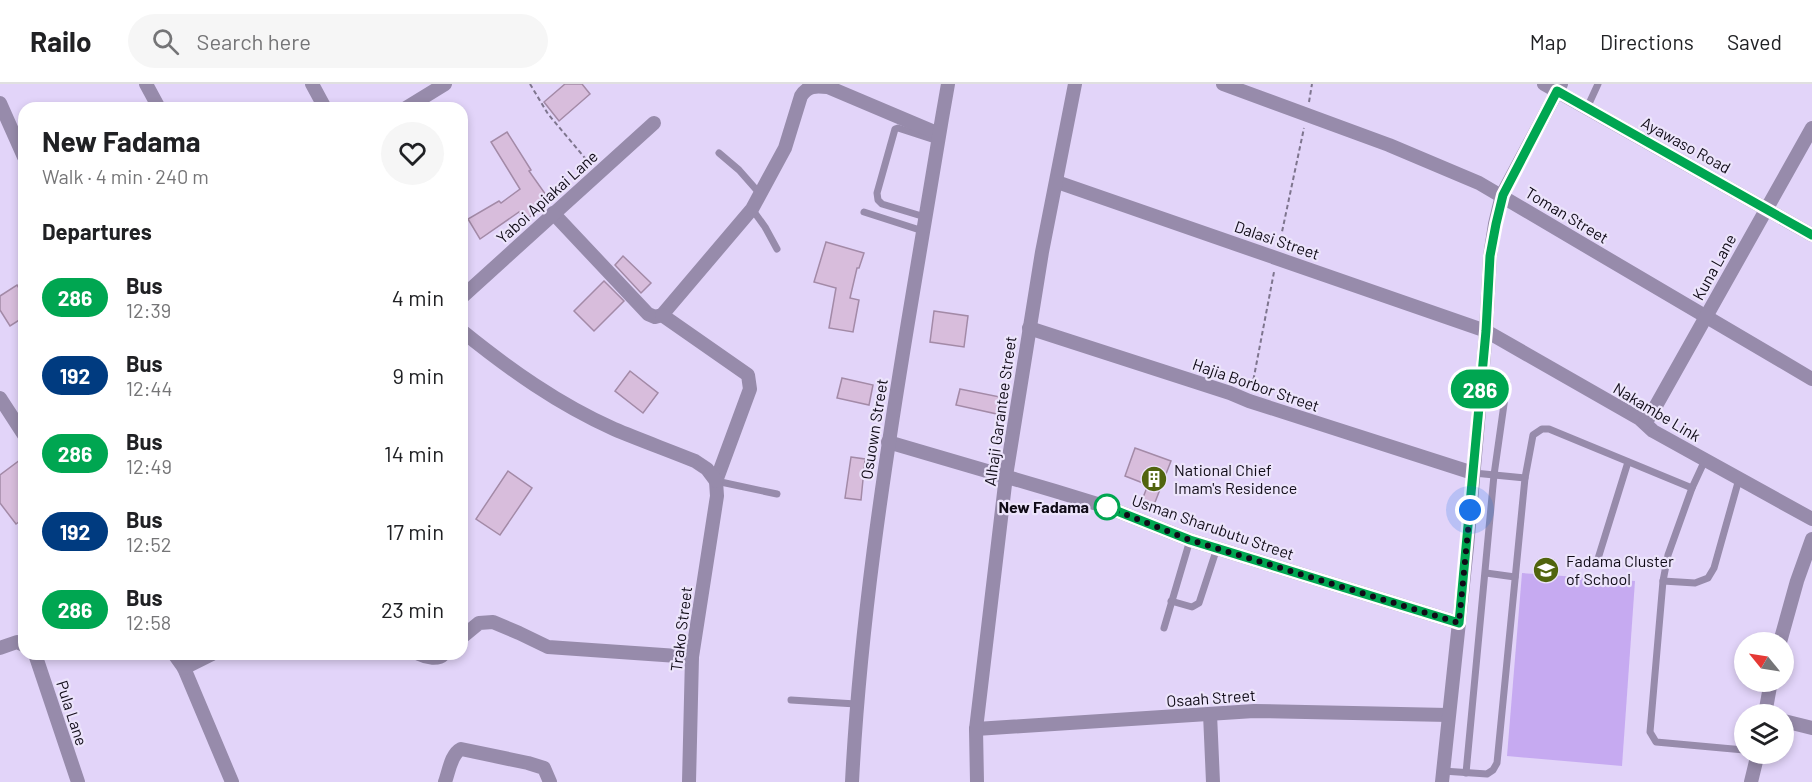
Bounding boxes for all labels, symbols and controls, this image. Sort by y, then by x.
search box [128,14,548,68]
text: Railo [30,24,92,58]
icon: search [149,25,182,58]
text: Search here [197,28,311,54]
text: Map [1530,29,1567,54]
text: Directions [1600,29,1694,54]
text: Saved [1727,29,1782,54]
street label: Ayawaso Road [1638,112,1734,177]
button: heart [381,122,444,185]
text: New Fadama [42,124,201,158]
street label: Yaboi Apiakai Lane [492,146,601,247]
text: Walk · 4 min · 240 m [42,164,209,188]
street label: Toman Street [1522,182,1612,247]
street label: Dalasi Street [1232,216,1322,263]
text: Departures [42,218,152,244]
street label: Kuna Lane [1688,230,1739,303]
text: Bus [126,272,163,298]
text: 4 min [392,284,444,310]
text: 286 [58,285,92,310]
text: 12:39 [126,298,171,322]
street label: Alhaji Garantee Street [980,335,1019,487]
text: Bus [126,350,163,376]
street label: Hajia Borbor Street [1190,354,1322,415]
text: 9 min [392,362,444,388]
text: 192 [60,363,90,388]
line badge: 286 [1446,370,1514,408]
text: 12:44 [126,376,173,400]
street label: Osuown Street [856,377,891,481]
text: 286 [1463,377,1497,402]
street label: Nakambe Link [1610,378,1704,445]
text: Bus [126,428,163,454]
text: 14 min [384,440,444,466]
text: 286 [58,441,92,466]
text: 12:49 [126,454,172,478]
place label: National Chief Imam's Residence [1174,460,1297,497]
building icon: National Chief Imam's Residence [1139,464,1169,494]
street label: Usman Sharubutu Street [1129,490,1297,563]
marker: New Fadama [1094,494,1120,520]
your location [1455,495,1485,525]
place label: New Fadama [998,497,1089,516]
text: Bus [126,506,163,532]
text: 17 min [386,518,444,544]
text: 192 [60,519,90,544]
text: 12:52 [126,532,172,556]
place label: Fadama Cluster of School [1566,551,1674,588]
school or university icon: Fadama Cluster of School [1531,555,1561,585]
text: Bus [126,584,163,610]
street label: Trako Street [666,585,695,673]
text: 23 min [381,596,444,622]
text: 286 [58,597,92,622]
text: 12:58 [126,610,171,634]
north arrow [1734,632,1794,692]
map controls [1734,632,1794,764]
street label: Pula Lane [53,678,92,748]
street label: Osaah Street [1166,685,1256,710]
button: layers [1734,704,1794,764]

